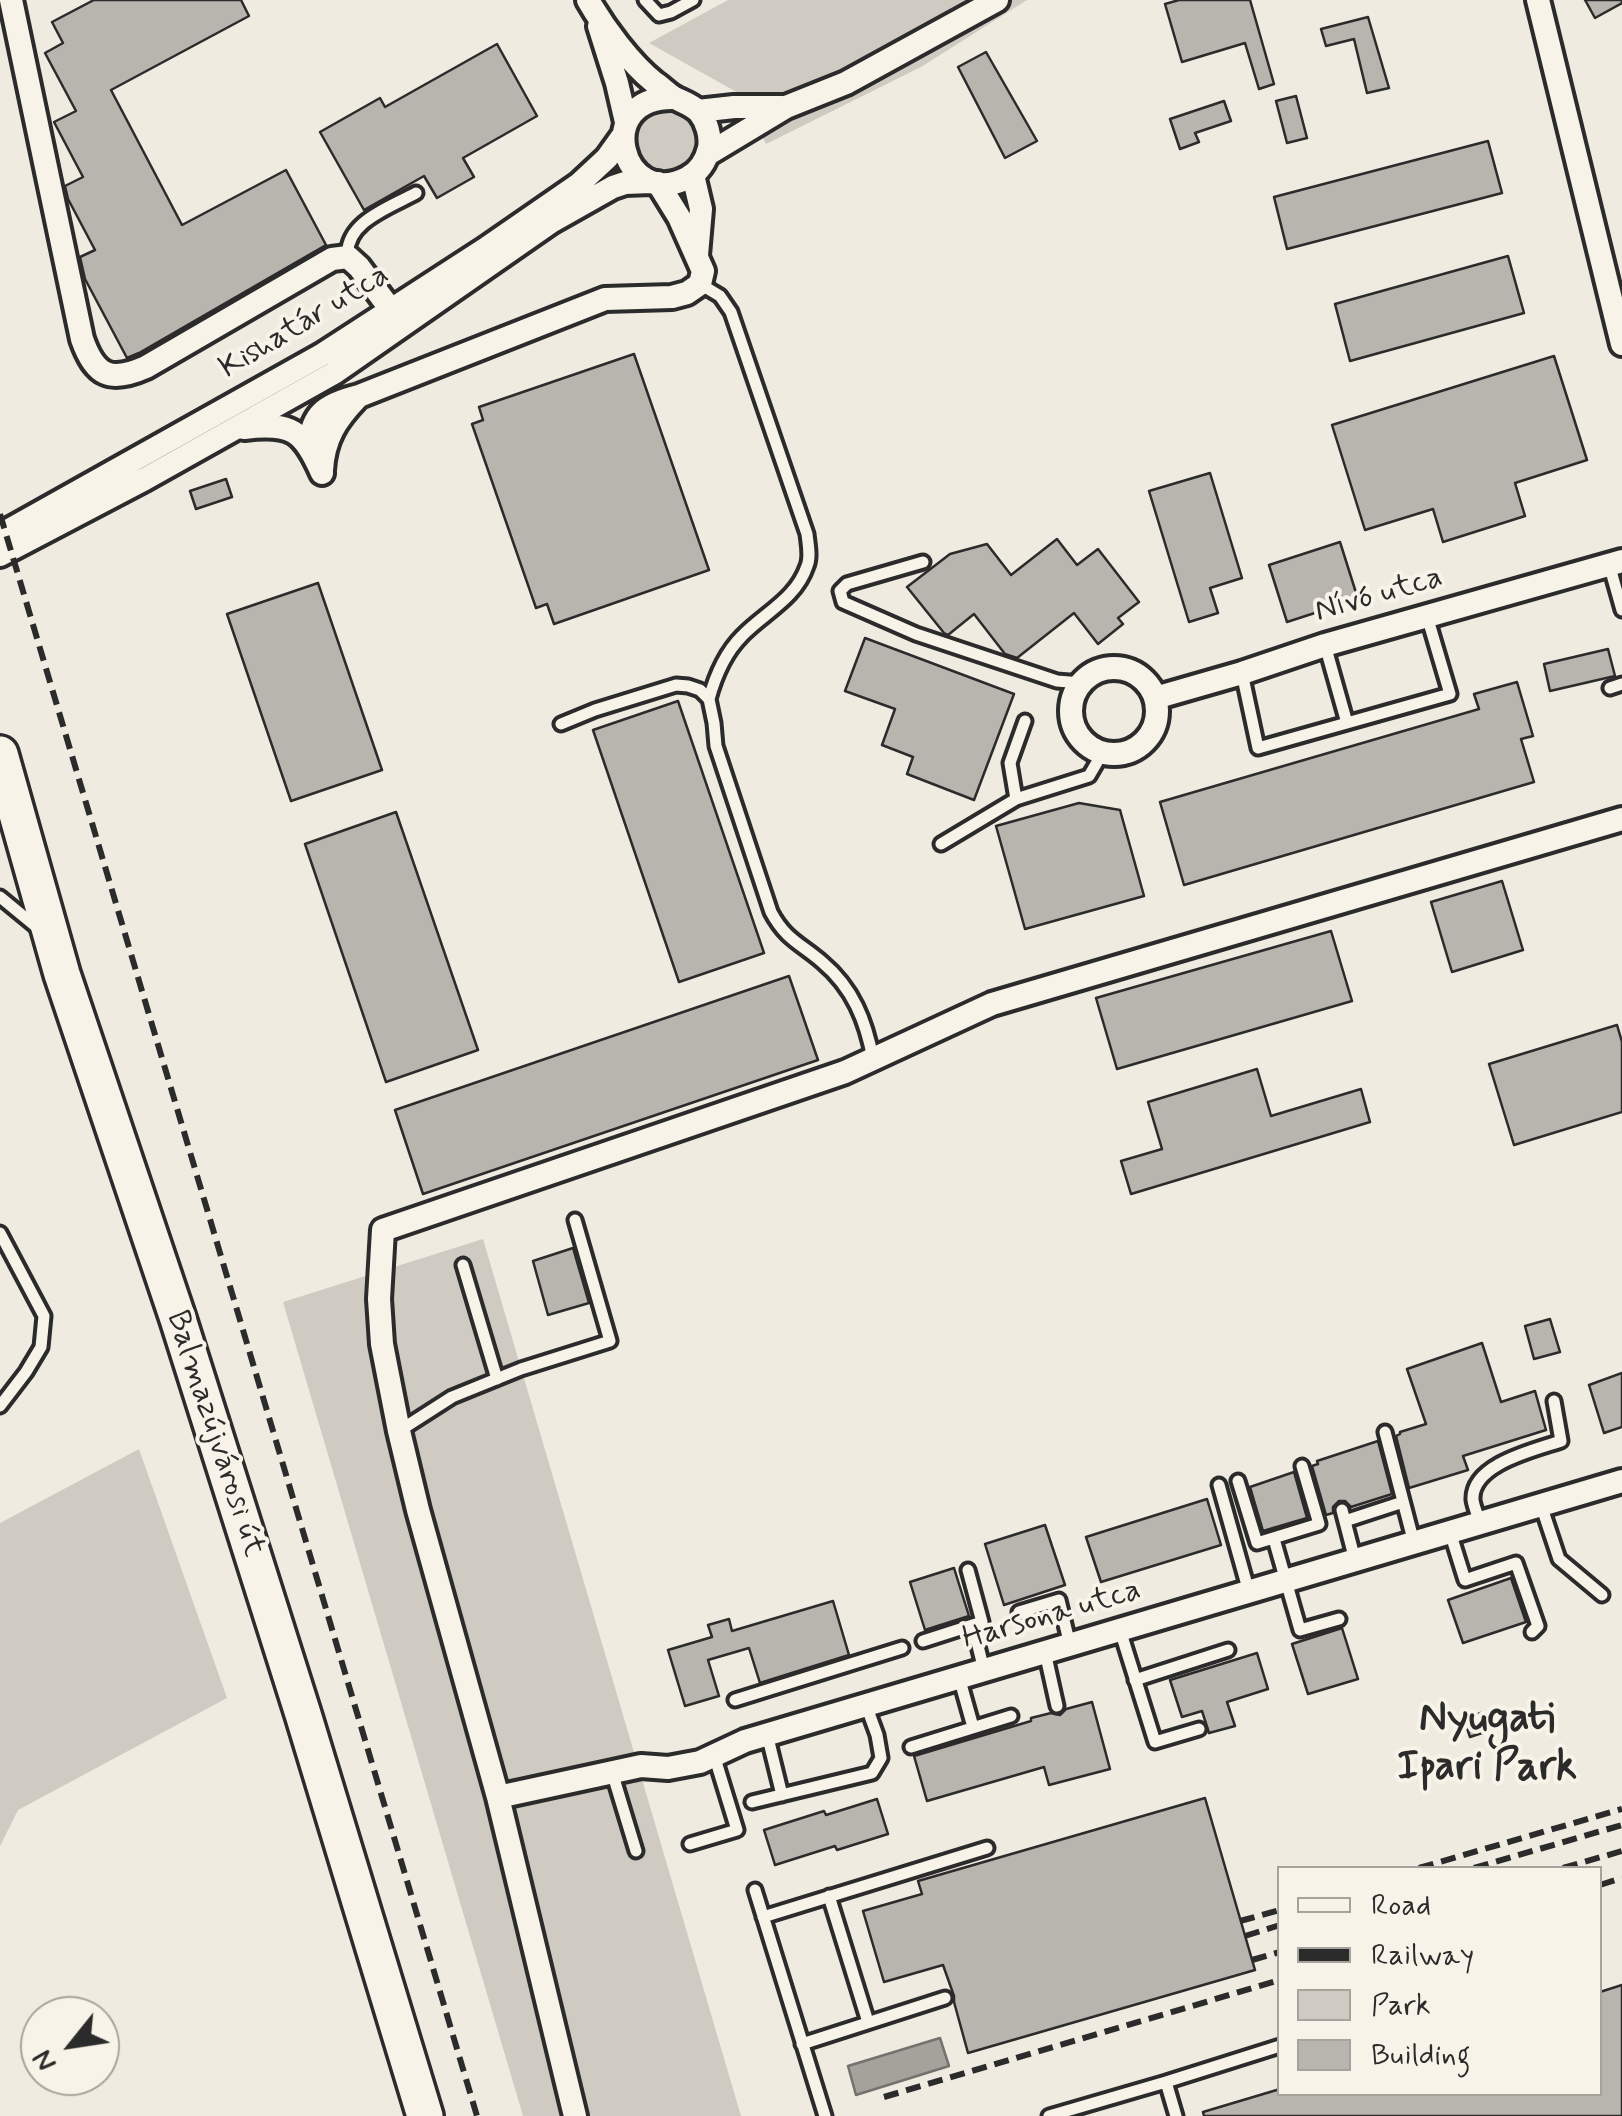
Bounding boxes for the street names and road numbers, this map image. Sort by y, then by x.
street label: Kishatár utca [213,257,397,389]
street label: Nívó utca [1311,560,1447,632]
street label: Balmazújvárosi út [156,1306,272,1562]
street label: Harsona utca [958,1572,1146,1660]

